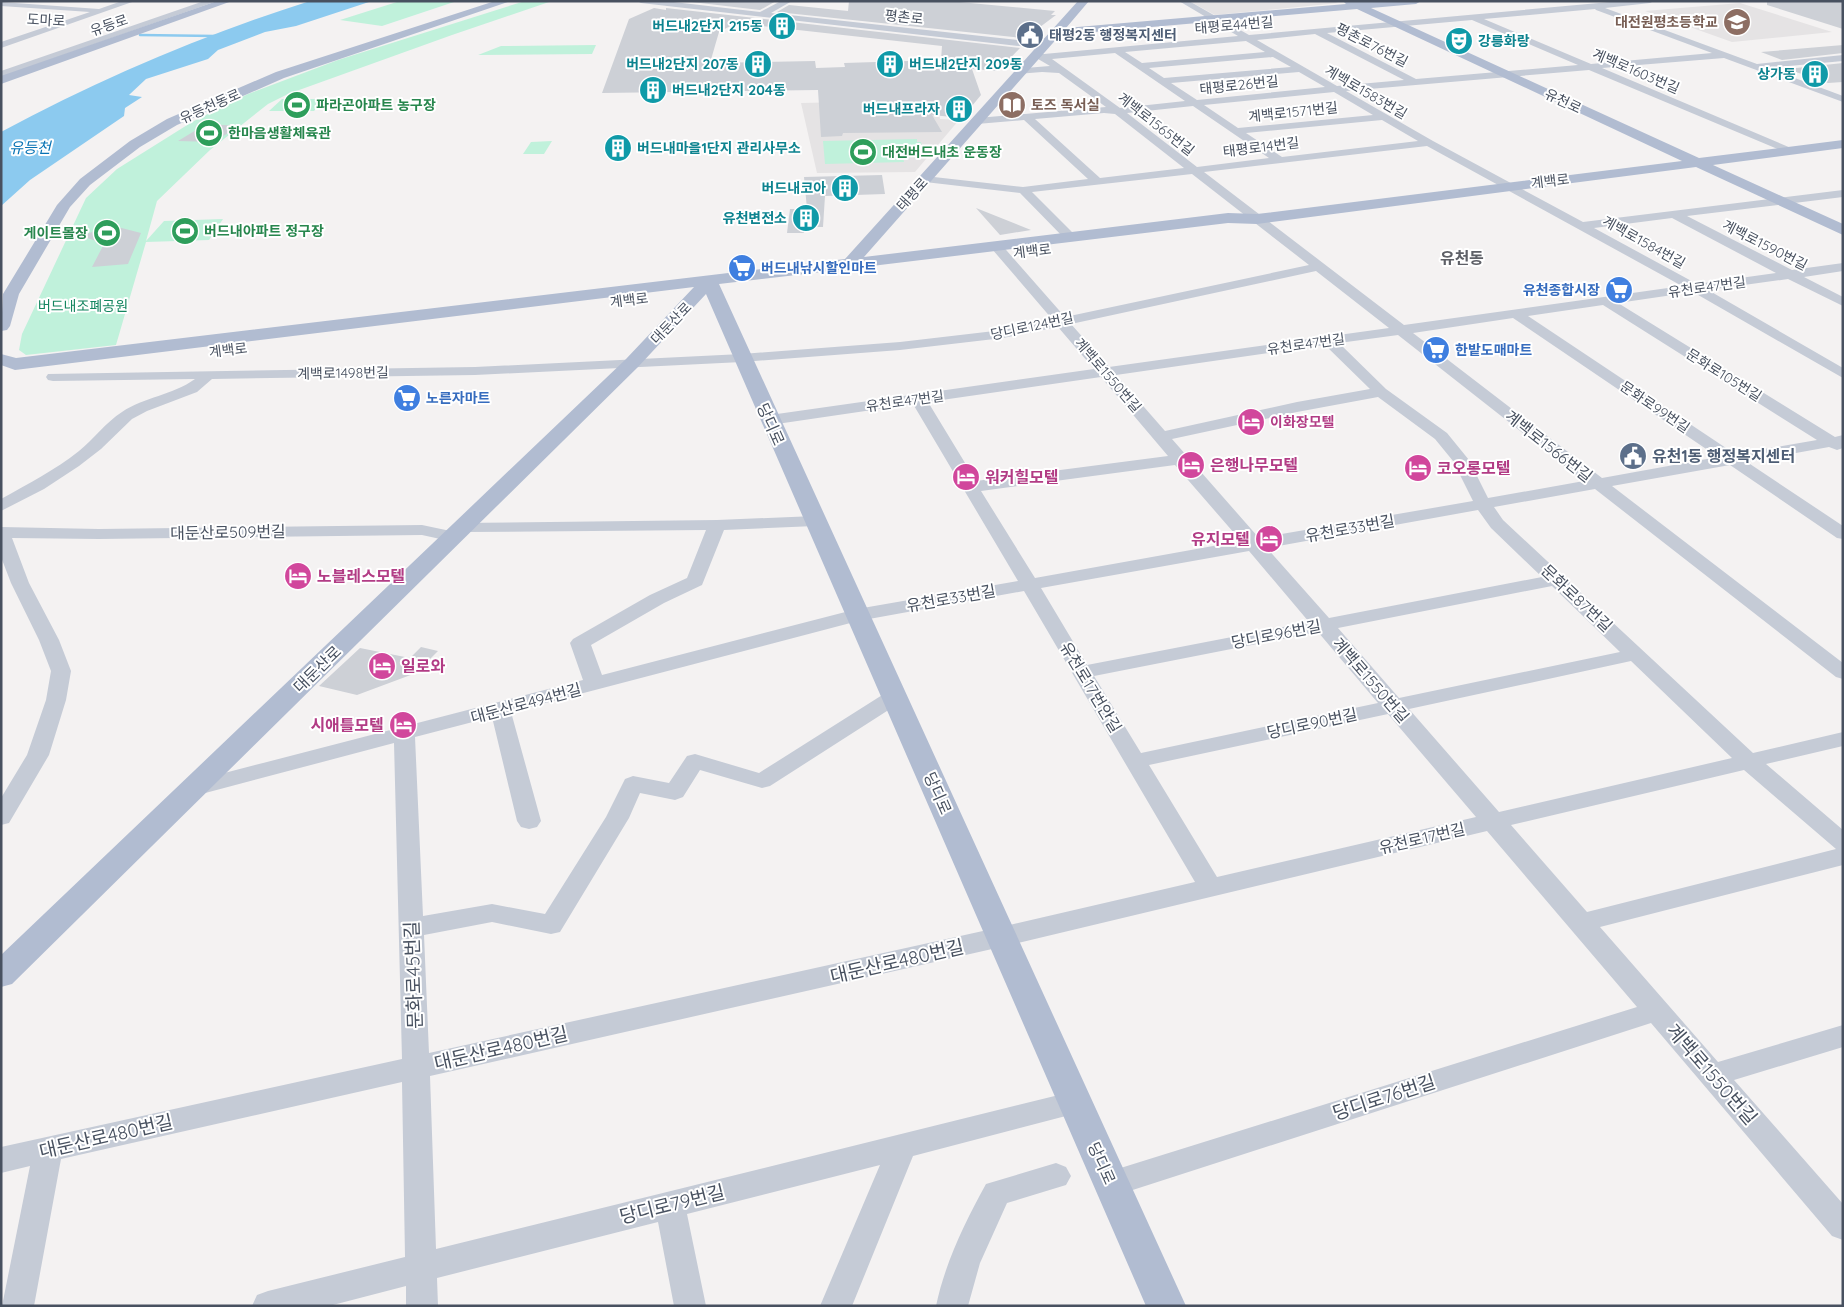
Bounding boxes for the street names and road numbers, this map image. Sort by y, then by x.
street label: 평촌로 [884,6,924,28]
street label: 도마로 [26,10,66,30]
street label: 유등로 [88,10,130,40]
street label: 태평로44번길 [1194,13,1274,37]
street label: 평촌로76번길 [1333,19,1411,71]
street label: 계백로1603번길 [1590,45,1682,97]
street label: 계백로1583번길 [1322,61,1410,123]
street label: 태평로26번길 [1198,72,1280,98]
street label: 유등천동로 [177,85,243,127]
street label: 유천로 [1542,85,1584,117]
street label: 계백로1565번길 [1114,88,1198,160]
street label: 계백로1571번길 [1247,98,1339,126]
street label: 태평로14번길 [1222,133,1300,161]
street label: 계백로 [1530,170,1570,192]
street label: 태평로 [892,174,932,214]
street label: 계백로1584번길 [1599,212,1689,272]
street label: 계백로1590번길 [1719,216,1811,274]
street label: 계백로 [1012,240,1052,262]
street label: 유천로47번길 [1667,273,1747,301]
street label: 계백로 [609,289,649,311]
street label: 대둔산로 [647,298,695,348]
street label: 당디로124번길 [989,308,1075,344]
street label: 유천로47번길 [1266,330,1346,358]
street label: 계백로1550번길 [1071,334,1145,416]
street label: 계백로 [208,339,248,361]
street label: 문화로105번길 [1683,345,1765,405]
street label: 계백로1498번길 [297,363,389,383]
street label: 문화로99번길 [1617,377,1693,437]
street label: 유천로47번길 [865,387,945,415]
street label: 당디로 [753,400,789,448]
street label: 계백로1566번길 [1501,406,1597,486]
street label: 유천로33번길 [1304,510,1396,546]
street label: 대둔산로509번길 [170,521,286,543]
street label: 문화로87번길 [1537,560,1617,636]
street label: 유천로33번길 [905,580,997,616]
street label: 당디로96번길 [1229,615,1323,653]
street label: 계백로1550번길 [1329,633,1413,727]
street label: 유천로17번안길 [1056,638,1126,736]
street label: 대둔산로 [289,641,345,697]
street label: 대둔산로494번길 [468,679,584,727]
street label: 당디로90번길 [1265,704,1359,742]
street label: 당디로 [920,769,956,817]
street label: 유천로17번길 [1377,818,1467,858]
street label: 문화로45번길 [399,921,427,1029]
street label: 대둔산로480번길 [828,934,966,988]
street label: 계백로1550번길 [1661,1018,1763,1130]
street label: 대둔산로480번길 [432,1021,570,1075]
street label: 당디로76번길 [1329,1069,1439,1125]
street label: 대둔산로480번길 [37,1109,175,1163]
street label: 당디로 [1084,1139,1120,1187]
street label: 당디로79번길 [617,1179,727,1229]

